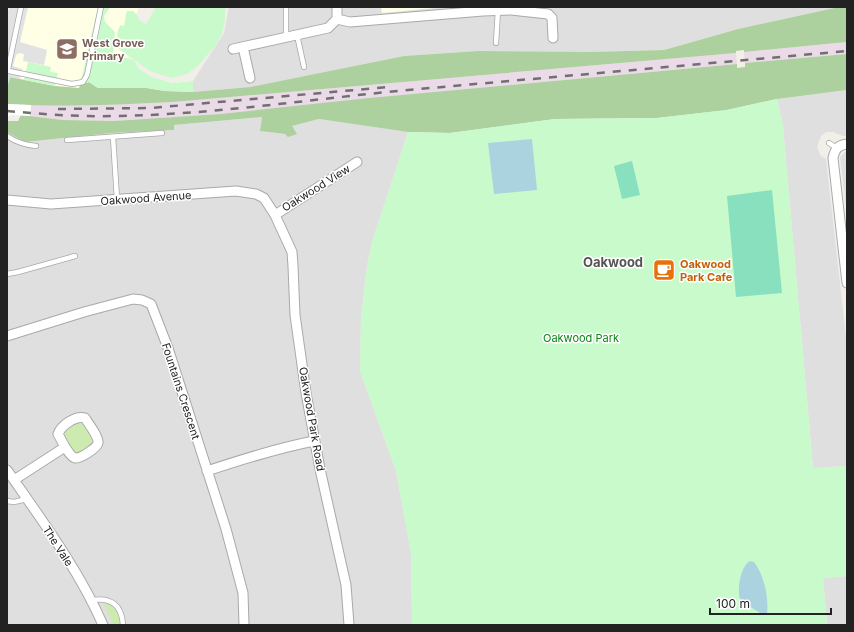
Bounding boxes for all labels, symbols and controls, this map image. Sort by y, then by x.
school or university icon: West Grove Primary [54,36,80,62]
place label: West Grove Primary [82,36,145,63]
street label: Oakwood View [279,161,353,215]
street label: Oakwood Avenue [100,188,192,208]
district label: Oakwood [583,254,643,270]
cafe icon: Oakwood Park Cafe [651,257,677,283]
place label: Oakwood Park Cafe [680,257,733,284]
park label: Oakwood Park [543,331,619,345]
street label: Fountains Crescent [159,341,203,441]
street label: Oakwood Park Road [296,366,328,472]
street label: The Vale [40,523,76,569]
scale bar [710,590,831,616]
text: 100 m [716,596,750,611]

